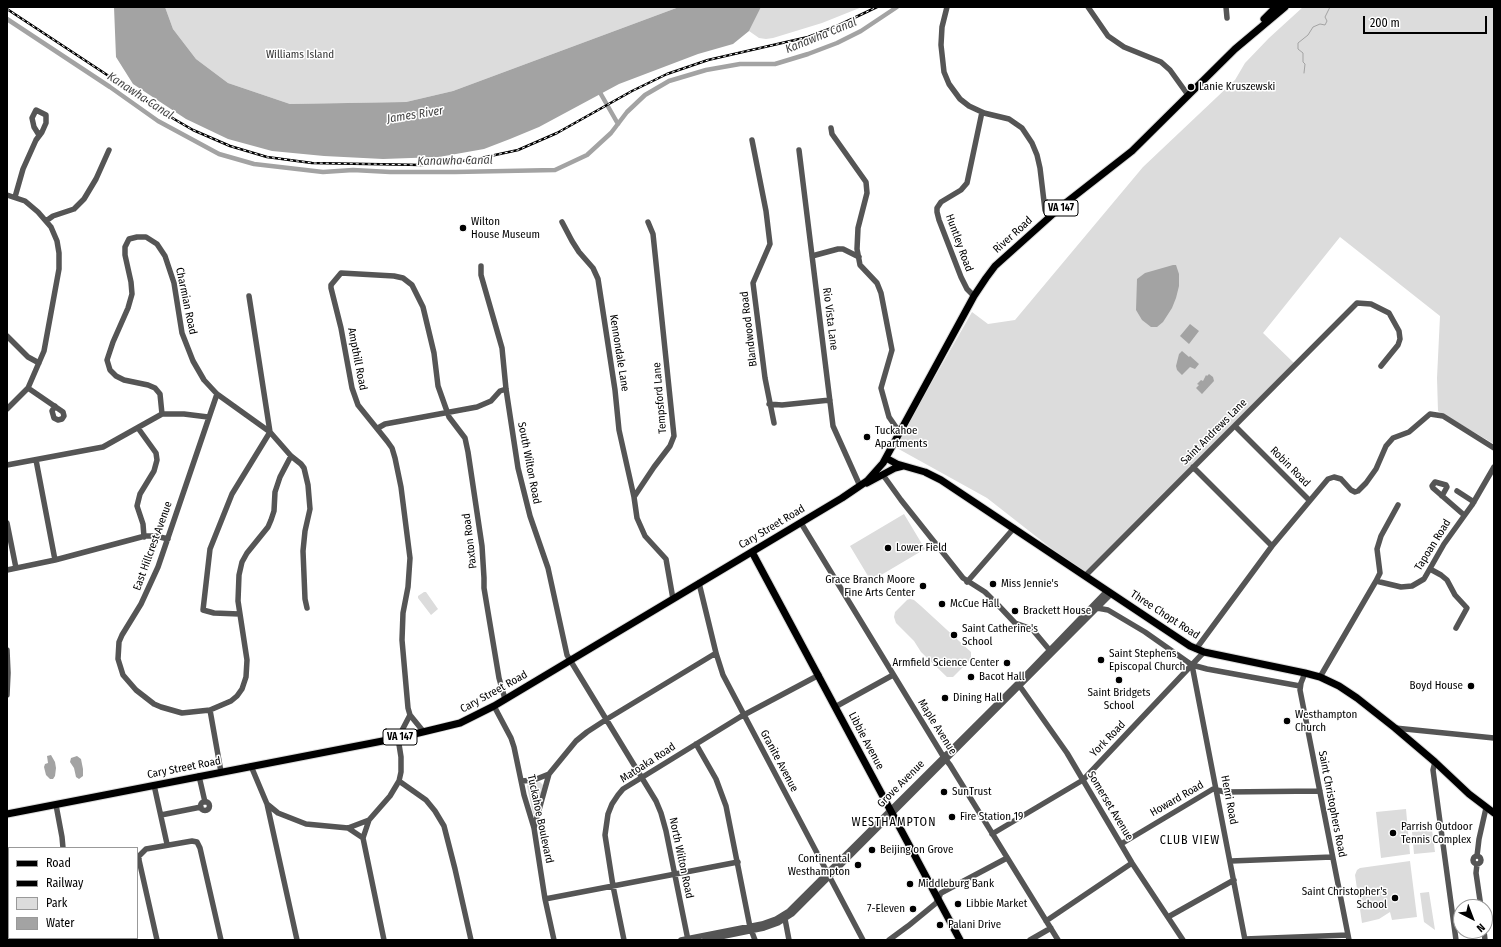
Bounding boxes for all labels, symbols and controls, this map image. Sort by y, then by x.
scale bar [1365,8,1489,34]
water label: Kanawha Canal [783,15,859,57]
text: 200 m [1370,16,1400,30]
park label: Williams Island [266,48,334,62]
water label: Kanawha Canal [104,69,176,123]
place label: Lanie Kruszewski [1199,80,1275,94]
marker: Lanie Kruszewski [1186,82,1196,92]
water label: James River [386,103,444,127]
water label: Kanawha Canal [417,153,493,169]
road number: VA 147 [1044,200,1078,216]
street label: Huntley Road [942,212,976,274]
street label: River Road [991,214,1035,256]
place label: Wilton House Museum [471,215,540,241]
marker: Wilton House Museum [458,223,468,233]
street label: Charmian Road [172,266,200,336]
street label: Rio Vista Lane [820,287,840,351]
street label: Blandwood Road [738,290,760,368]
street label: Kennondale Lane [606,314,632,392]
street label: Ampthill Road [344,327,370,391]
street label: Tempsford Lane [650,362,670,434]
street label: Saint Andrews Lane [1178,396,1250,468]
street label: South Wilton Road [515,421,543,505]
place label: Tuckahoe Apartments [875,424,927,450]
marker: Tuckahoe Apartments [862,432,872,442]
street label: Robin Road [1267,444,1313,490]
street label: East Hillcrest Avenue [131,500,175,592]
street label: Cary Street Road [737,502,807,552]
street label: Paxton Road [460,513,480,569]
street label: Tapoan Road [1412,517,1454,573]
place label: Lower Field [896,541,947,555]
marker: Lower Field [883,543,893,553]
place label: Grace Branch Moore Fine Arts Center [825,573,915,599]
place label: Miss Jennie's [1001,577,1058,591]
marker: Miss Jennie's [988,579,998,589]
marker: Grace Branch Moore Fine Arts Center [918,581,928,591]
street label: Three Chopt Road [1128,588,1202,642]
place label: McCue Hall [950,597,999,611]
marker: McCue Hall [937,599,947,609]
place label: Brackett House [1023,604,1091,618]
marker: Brackett House [1010,606,1020,616]
place label: Saint Catherine's School [962,622,1038,648]
marker: Saint Catherine's School [949,630,959,640]
place label: Saint Stephens Episcopal Church [1109,647,1185,673]
marker: Saint Stephens Episcopal Church [1096,655,1106,665]
place label: Armfield Science Center [892,656,999,670]
marker: Armfield Science Center [1002,658,1012,668]
street label: Cary Street Road [458,668,530,716]
place label: Bacot Hall [979,670,1025,684]
marker: Bacot Hall [966,672,976,682]
marker: Saint Bridgets School [1114,675,1124,685]
place label: Boyd House [1410,679,1463,693]
marker: Boyd House [1466,681,1476,691]
place label: Saint Bridgets School [1088,686,1150,712]
place label: Dining Hall [953,691,1002,705]
marker: Dining Hall [940,693,950,703]
street label: Maple Avenue [915,697,959,757]
place label: Westhampton Church [1295,708,1357,734]
street label: Libbie Avenue [845,710,887,772]
marker: Westhampton Church [1282,716,1292,726]
street label: York Road [1088,718,1128,760]
street label: Granite Avenue [757,728,801,794]
road number: VA 147 [383,729,417,745]
street label: Matoaka Road [618,740,678,786]
street label: Saint Christophers Road [1315,750,1349,858]
street label: Cary Street Road [146,754,222,782]
street label: Grove Avenue [875,758,927,810]
street label: Somerset Avenue [1084,769,1136,843]
street label: Tuckahoe Boulevard [524,773,556,865]
street label: Henri Road [1218,774,1240,826]
street label: Howard Road [1148,778,1206,820]
place label: SunTrust [952,785,992,799]
marker: SunTrust [939,787,949,797]
place label: Fire Station 19 [960,810,1023,824]
marker: Fire Station 19 [947,812,957,822]
street label: North Wilton Road [666,816,696,900]
district label: WESTHAMPTON [852,816,936,830]
place label: Parrish Outdoor Tennis Complex [1401,820,1472,846]
marker: Parrish Outdoor Tennis Complex [1388,828,1398,838]
district label: CLUB VIEW [1160,834,1220,848]
place label: Beijing on Grove [880,843,953,857]
marker: Beijing on Grove [867,845,877,855]
legend [8,847,138,939]
place label: Continental Westhampton [788,852,850,878]
text: Road [46,856,71,870]
marker: Continental Westhampton [853,860,863,870]
text: Railway [46,876,83,890]
place label: Middleburg Bank [918,877,994,891]
marker: Middleburg Bank [905,879,915,889]
place label: Saint Christopher's School [1302,885,1387,911]
marker: Saint Christopher's School [1390,893,1400,903]
text: Park [46,896,67,910]
place label: Libbie Market [966,897,1027,911]
marker: Libbie Market [953,899,963,909]
north arrow [1453,899,1493,939]
place label: 7-Eleven [867,902,905,916]
marker: 7-Eleven [908,904,918,914]
text: Water [46,916,74,930]
place label: Palani Drive [948,918,1001,932]
marker: Palani Drive [935,920,945,930]
text: N [1474,921,1487,935]

